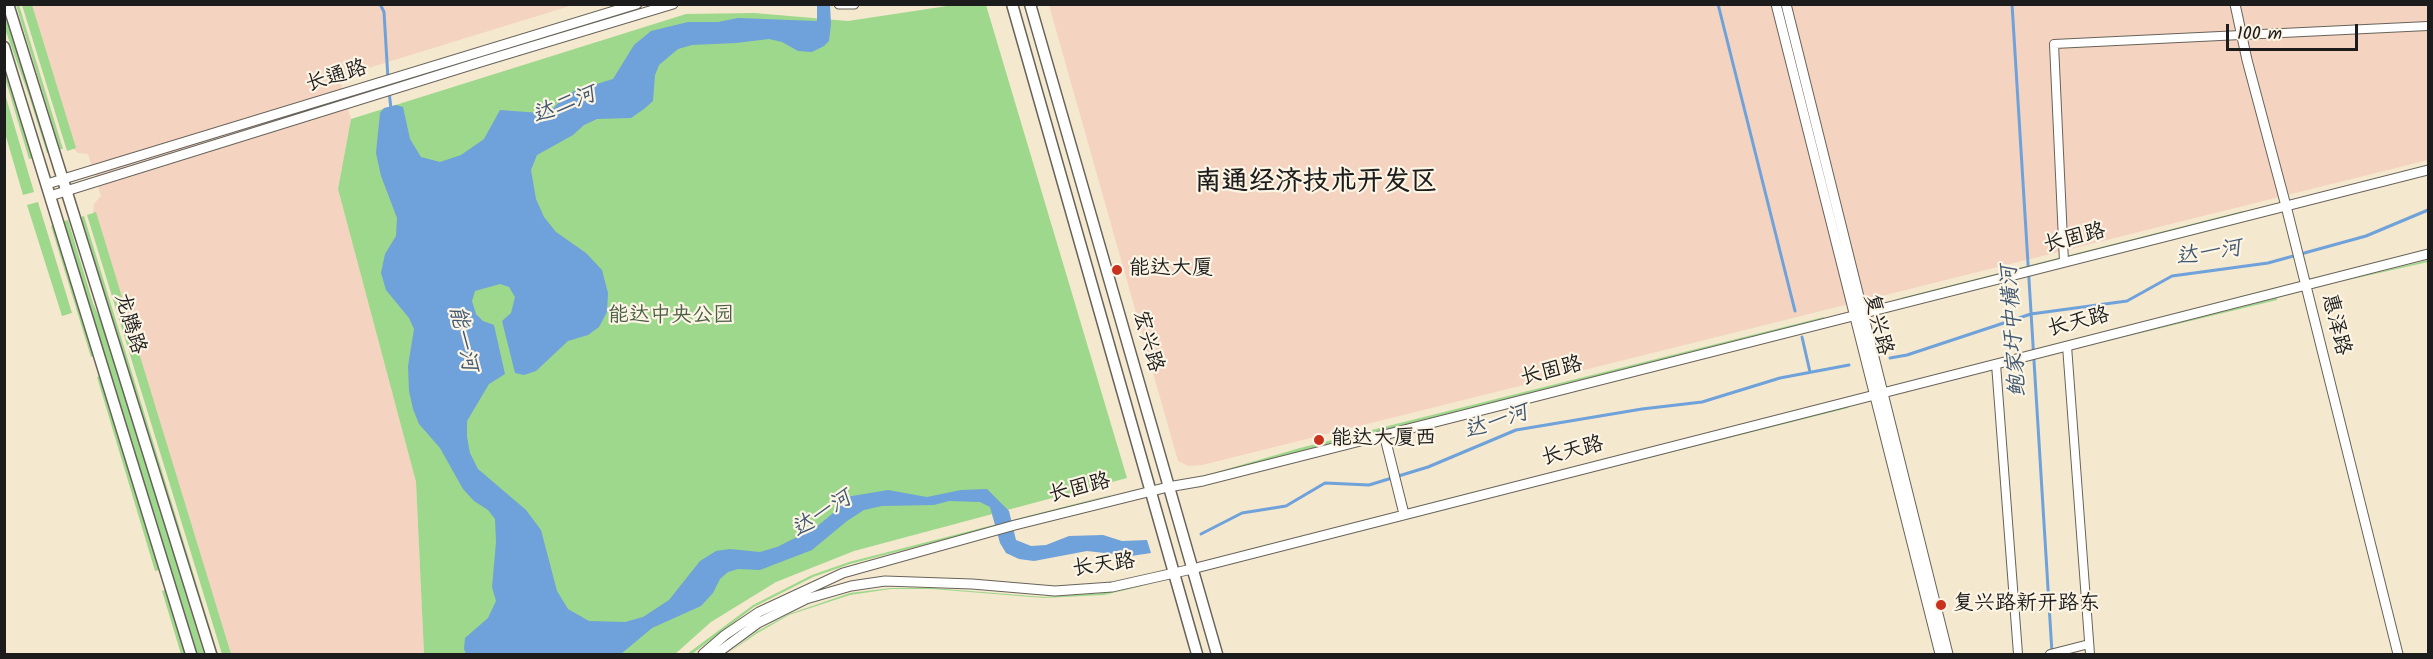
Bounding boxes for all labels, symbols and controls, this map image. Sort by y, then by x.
scale bar [2229,12,2361,50]
text: 100 m [2237,20,2282,49]
street label: 长通路 [303,57,371,99]
water label: 达二河 [529,83,601,131]
district label: 南通经济技术开发区 [1195,168,1437,200]
street label: 长固路 [2041,220,2109,260]
water label: 达一河 [2174,237,2244,273]
place label: 能达大厦 [1129,257,1213,283]
marker: 能达大厦 [1110,263,1124,277]
water label: 鲍家圩中横河 [1998,264,2034,398]
street label: 龙腾路 [107,290,149,358]
street label: 复兴路 [1856,291,1896,359]
street label: 惠泽路 [2314,291,2354,359]
water label: 能一河 [441,304,481,374]
park label: 能达中央公园 [608,304,734,330]
street label: 长天路 [2045,304,2113,344]
street label: 宏兴路 [1125,308,1167,376]
street label: 长固路 [1518,353,1586,393]
water label: 达一河 [1462,401,1532,447]
place label: 能达大厦西 [1331,427,1436,453]
marker: 能达大厦西 [1312,433,1326,447]
street label: 长天路 [1539,433,1607,473]
street label: 长固路 [1046,470,1114,510]
water label: 达一河 [788,487,858,545]
street label: 长天路 [1071,550,1137,584]
place label: 复兴路新开路东 [1953,592,2100,618]
marker: 复兴路新开路东 [1934,598,1948,612]

